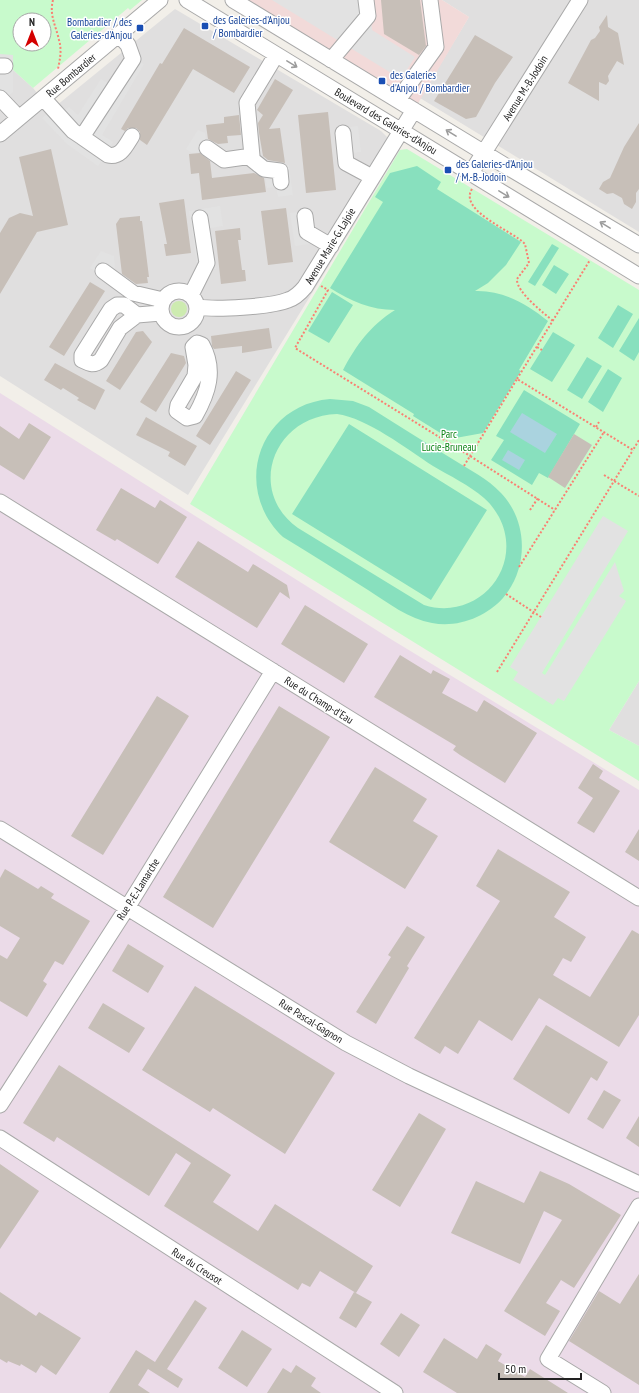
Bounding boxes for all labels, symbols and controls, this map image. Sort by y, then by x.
north arrow [12,12,52,52]
place label: des Galeries-d'Anjou / Bombardier [212,13,290,40]
text: N [29,15,35,29]
place label: Bombardier / des Galeries-d'Anjou [67,15,132,42]
marker: des Galeries-d'Anjou / Bombardier [200,21,210,31]
marker: Bombardier / des Galeries-d'Anjou [135,23,145,33]
street label: Rue Bombardier [43,50,99,100]
street label: Avenue M.-B.-Jodoin [499,53,551,123]
one-way arrow [286,61,298,69]
place label: des Galeries d'Anjou / Bombardier [390,68,470,95]
marker: des Galeries d'Anjou / Bombardier [377,76,387,86]
street label: Boulevard des Galeries-d'Anjou [332,85,440,157]
one-way arrow [445,128,457,136]
place label: des Galeries-d'Anjou / M.-B.-Jodoin [455,157,533,184]
marker: des Galeries-d'Anjou / M.-B.-Jodoin [443,165,453,175]
one-way arrow [498,190,509,198]
street label: Avenue Marie-G.-Lajoie [302,205,359,287]
one-way arrow [599,221,611,229]
park label: Parc Lucie-Bruneau [422,427,477,454]
street label: Rue du Champ-d'Eau [282,673,356,727]
street label: Rue P.-E.-Lamarche [113,855,163,923]
street label: Rue Pascal-Gagnon [276,996,346,1046]
street label: Rue du Creusot [169,1244,225,1288]
scale bar [499,1355,581,1381]
text: 50 m [505,1361,526,1376]

